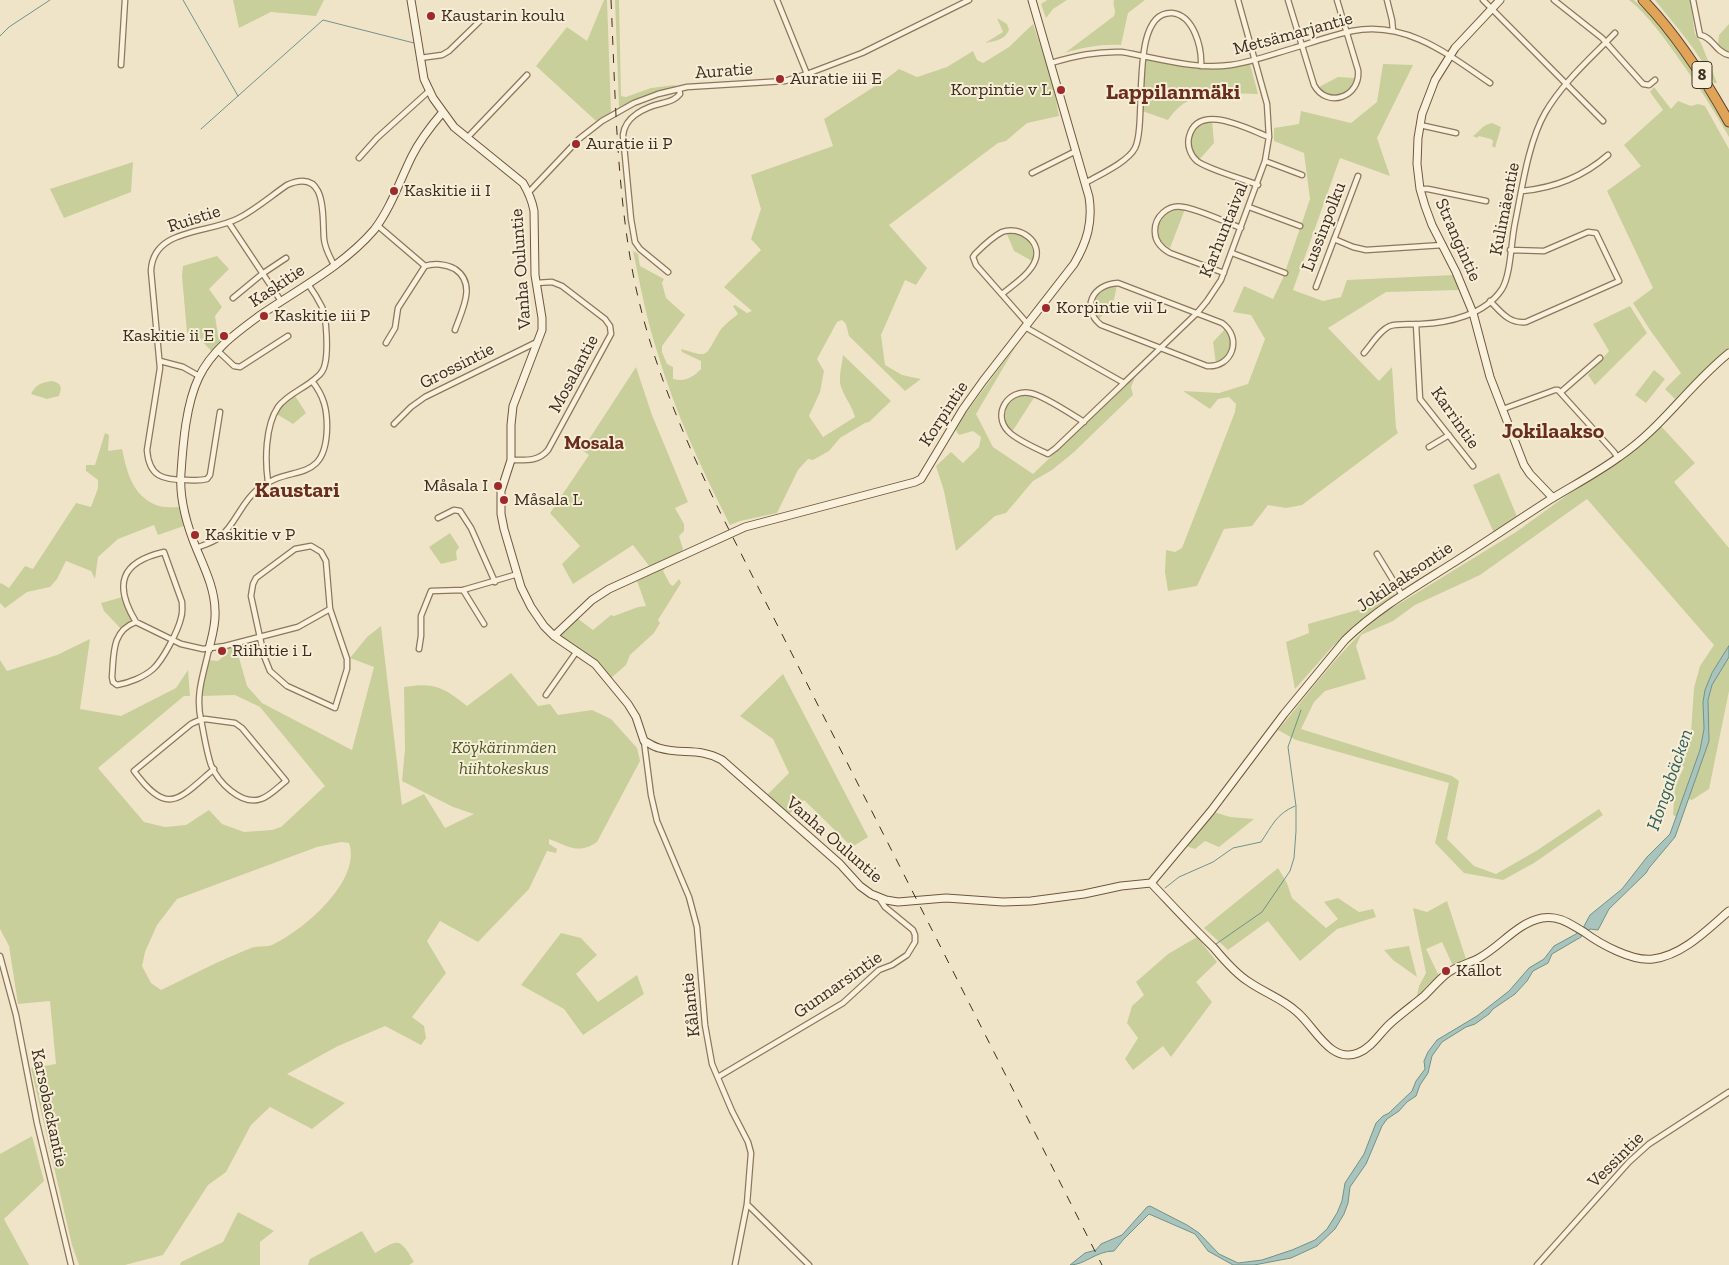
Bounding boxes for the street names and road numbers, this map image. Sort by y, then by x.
street label: Metsämarjantie [1231,8,1355,60]
street label: Auratie [694,58,754,84]
road number: 8 [1692,62,1712,88]
street label: Kulimäentie [1485,161,1525,257]
street label: Karhuntaival [1195,179,1253,281]
street label: Lussinpolku [1297,179,1351,275]
street label: Strangintie [1430,195,1486,285]
street label: Ruistie [165,200,223,238]
street label: Vanha Ouluntie [506,208,536,330]
street label: Kaskitie [245,260,309,312]
street label: Mosalantie [544,331,604,417]
street label: Grossintie [416,338,498,394]
street label: Korpintie [915,377,973,451]
street label: Karrintie [1426,383,1484,453]
street label: Jokilaaksontie [1353,537,1457,617]
street label: Vanha Ouluntie [781,792,887,888]
street label: Gunnarsintie [790,947,886,1023]
street label: Kålantie [677,972,705,1038]
street label: Karsobackantie [26,1047,72,1169]
street label: Vessintie [1584,1128,1648,1192]

